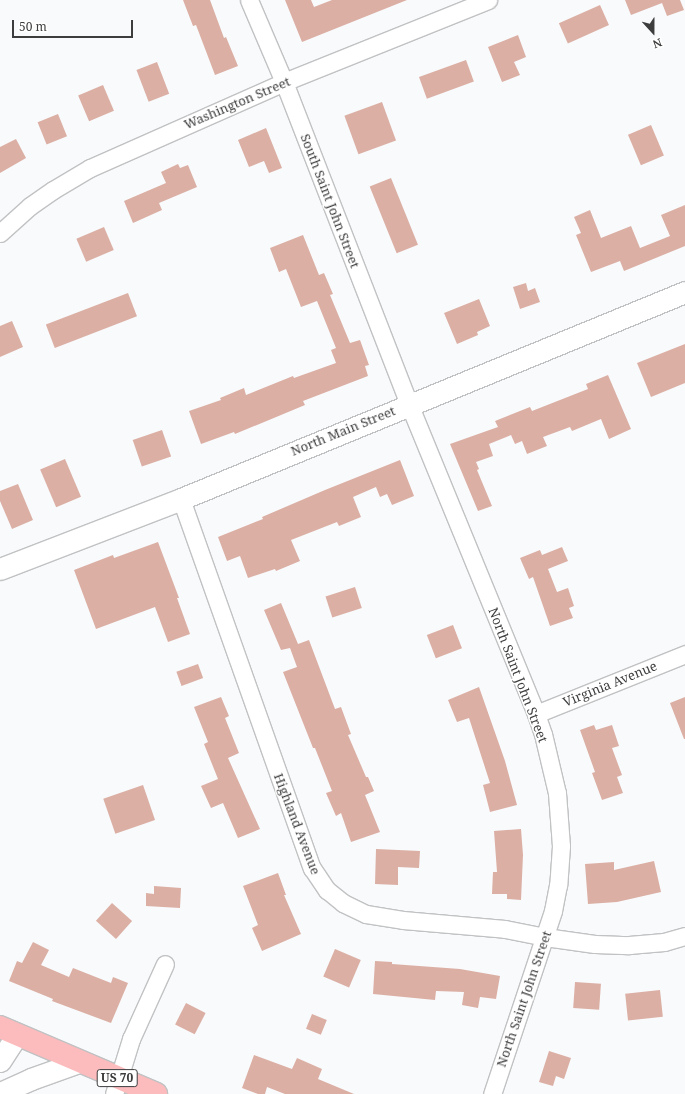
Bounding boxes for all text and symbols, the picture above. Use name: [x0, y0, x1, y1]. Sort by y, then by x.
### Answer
scale bar: [14, 12, 135, 38]
north arrow: [633, 12, 673, 52]
text: 50 m: [19, 18, 47, 35]
text: N: [651, 35, 664, 52]
street label: Washington Street: [182, 74, 292, 132]
street label: South Saint John Street: [297, 132, 363, 270]
street label: North Main Street: [288, 403, 398, 459]
street label: North Saint John Street: [485, 605, 551, 745]
street label: Virginia Avenue: [561, 658, 659, 710]
street label: Highland Avenue: [270, 771, 324, 877]
street label: North Saint John Street: [493, 929, 555, 1069]
road number: US 70: [96, 1068, 138, 1088]

